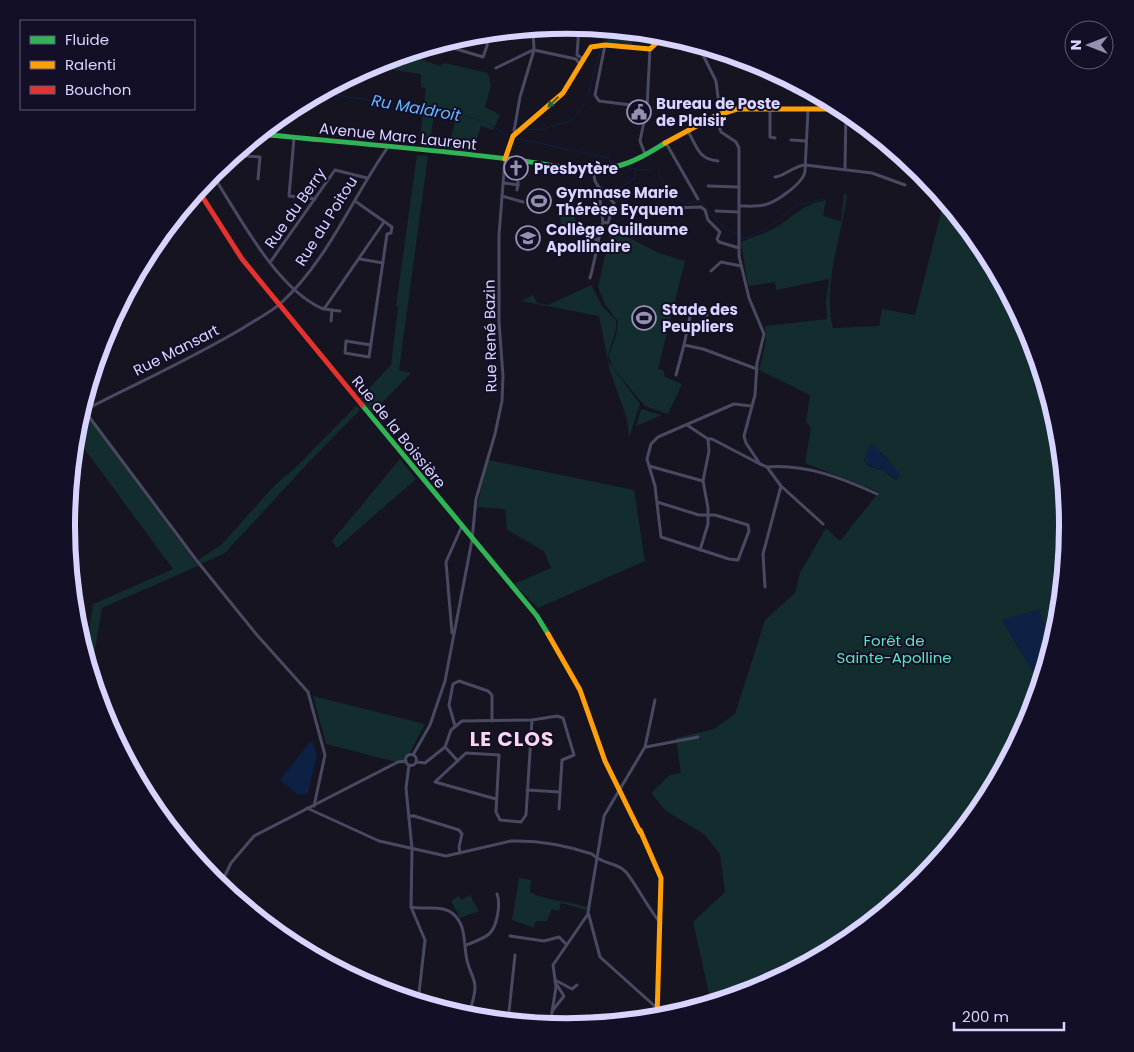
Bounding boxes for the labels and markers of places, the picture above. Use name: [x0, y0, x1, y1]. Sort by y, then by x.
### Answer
place label: Bureau de Poste de Plaisir: [656, 93, 780, 131]
public building icon: Bureau de Poste de Plaisir: [626, 99, 652, 125]
church icon: Presbytère: [503, 155, 529, 181]
place label: Presbytère: [534, 158, 618, 179]
place label: Gymnase Marie Thérèse Eyquem: [556, 182, 684, 220]
sports icon: Gymnase Marie Thérèse Eyquem: [526, 188, 552, 214]
place label: Collège Guillaume Apollinaire: [546, 219, 688, 257]
school or university icon: Collège Guillaume Apollinaire: [515, 225, 541, 251]
place label: Stade des Peupliers: [662, 299, 738, 337]
sports icon: Stade des Peupliers: [631, 305, 657, 331]

